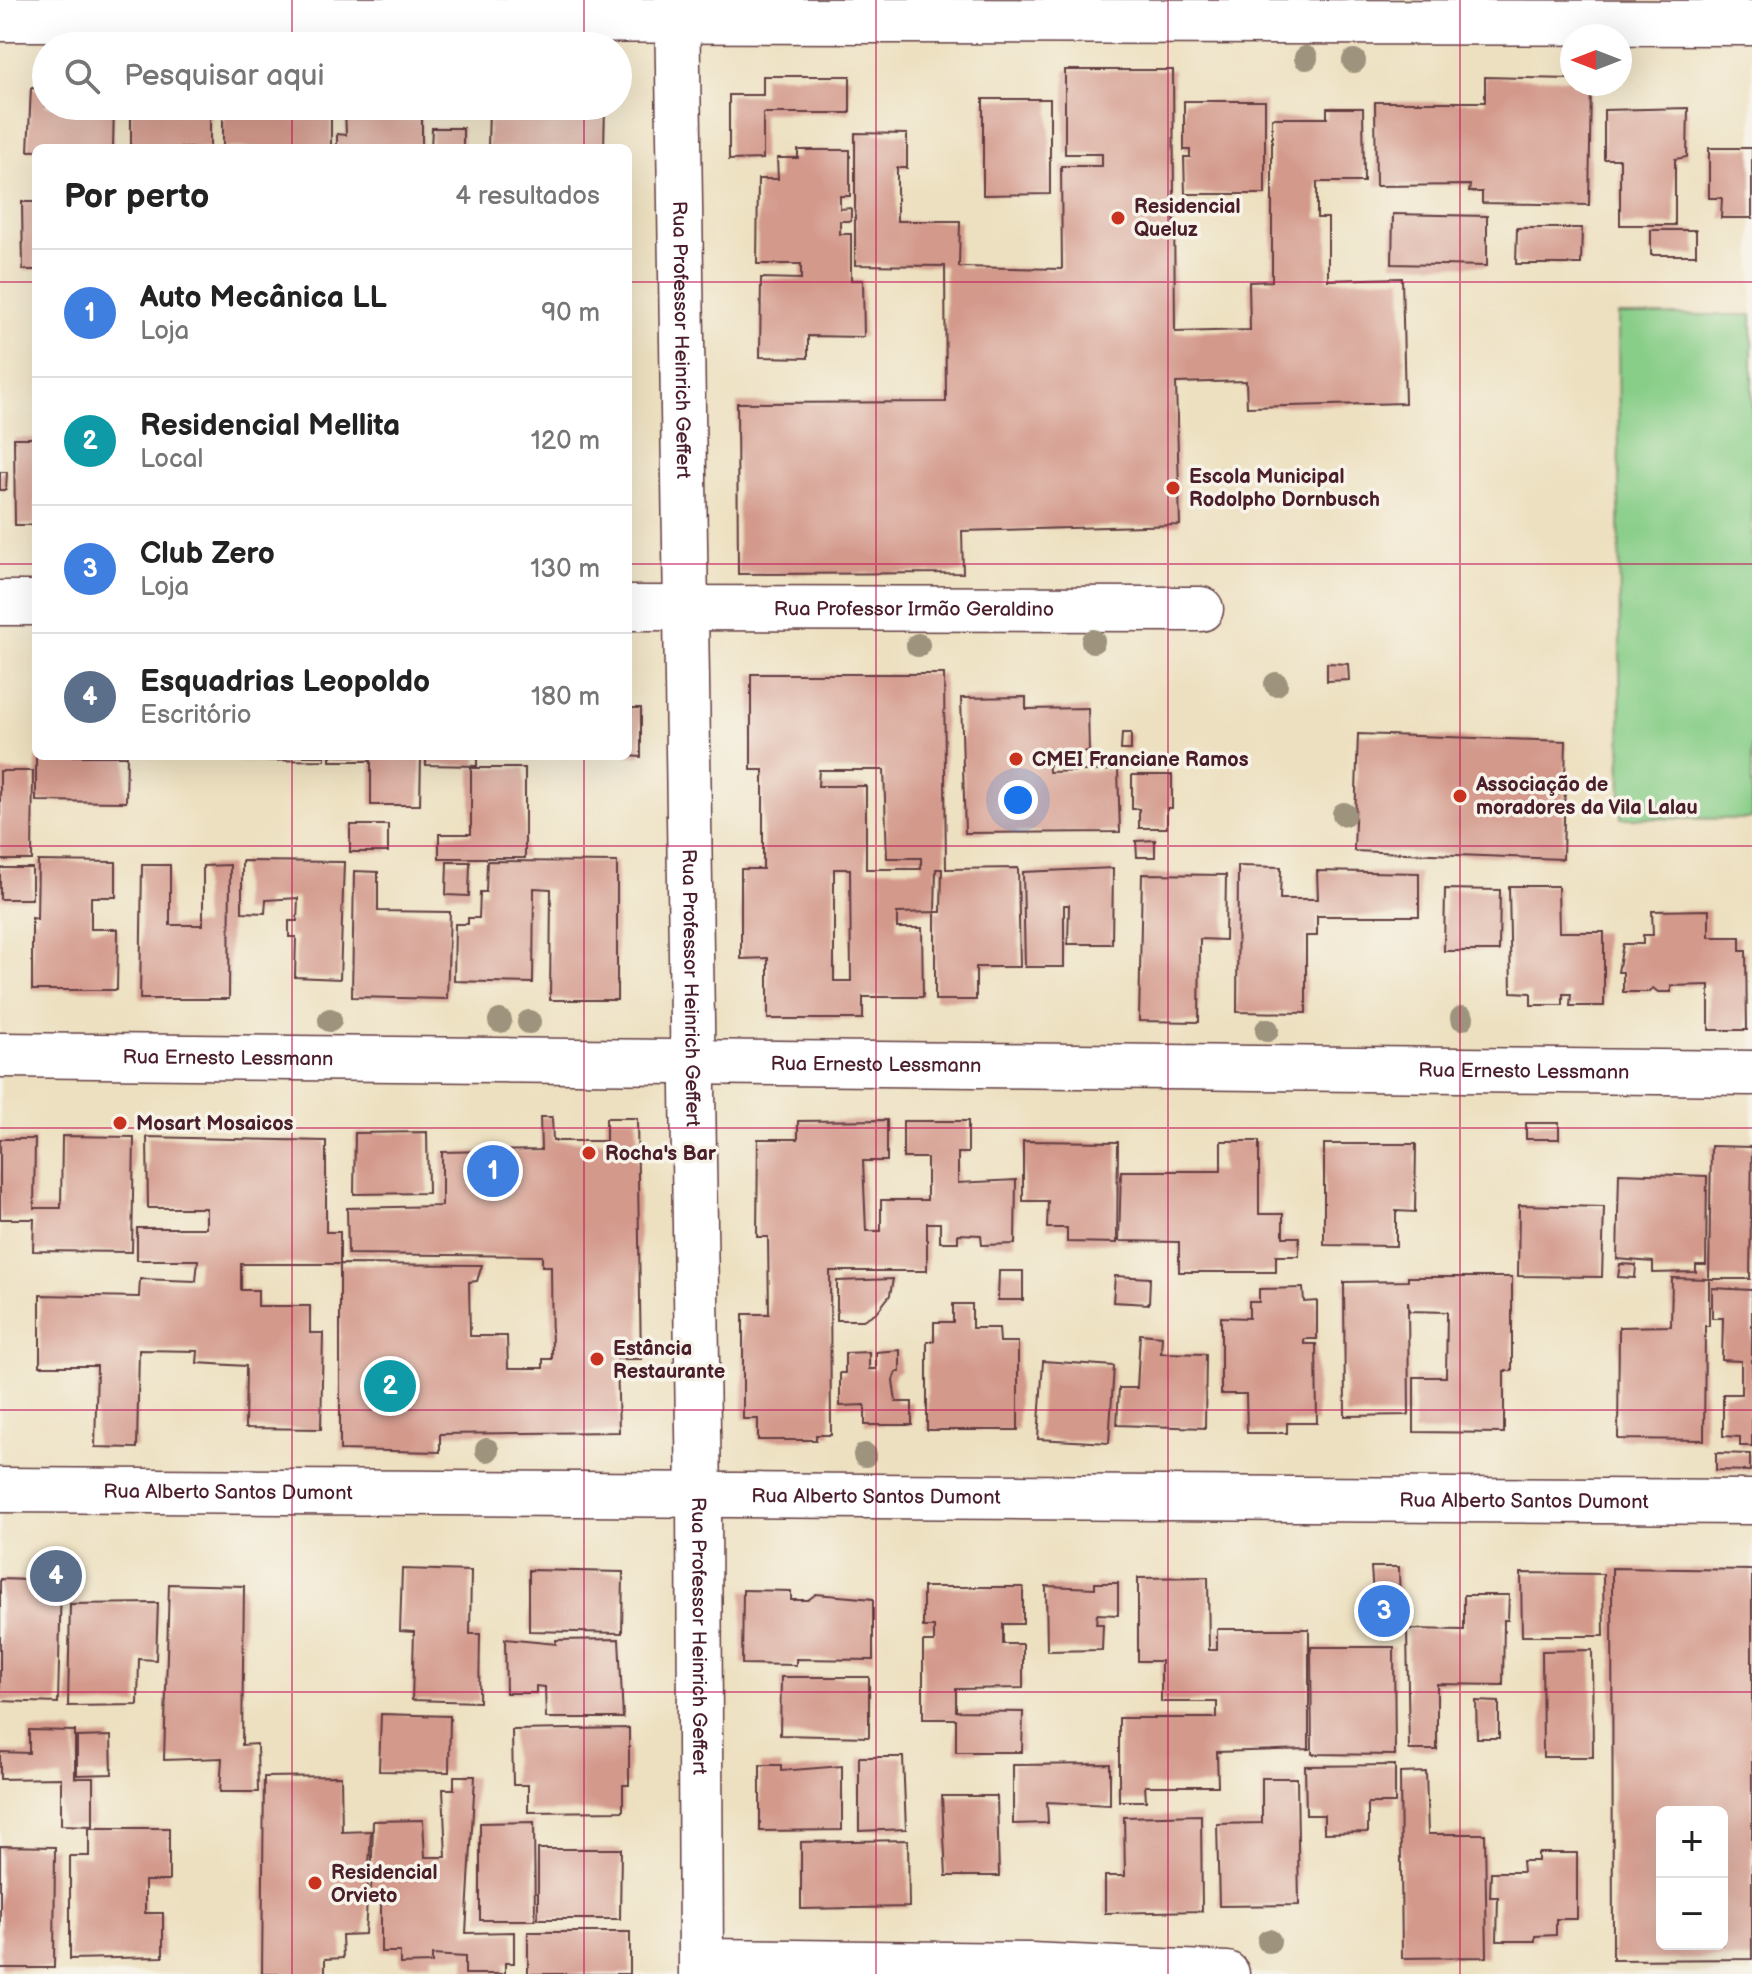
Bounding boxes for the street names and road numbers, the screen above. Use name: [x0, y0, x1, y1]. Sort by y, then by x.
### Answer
street label: Rua Professor Heinrich Geffert: [667, 201, 695, 479]
street label: Rua Professor Irmão Geraldino: [774, 597, 1054, 622]
street label: Rua Professor Heinrich Geffert: [676, 849, 705, 1127]
street label: Rua Ernesto Lessmann: [122, 1045, 334, 1071]
street label: Rua Ernesto Lessmann: [770, 1052, 982, 1078]
street label: Rua Ernesto Lessmann: [1418, 1059, 1630, 1085]
street label: Rua Alberto Santos Dumont: [103, 1480, 353, 1505]
street label: Rua Alberto Santos Dumont: [751, 1484, 1001, 1510]
street label: Rua Alberto Santos Dumont: [1399, 1489, 1649, 1514]
street label: Rua Professor Heinrich Geffert: [686, 1497, 711, 1775]

